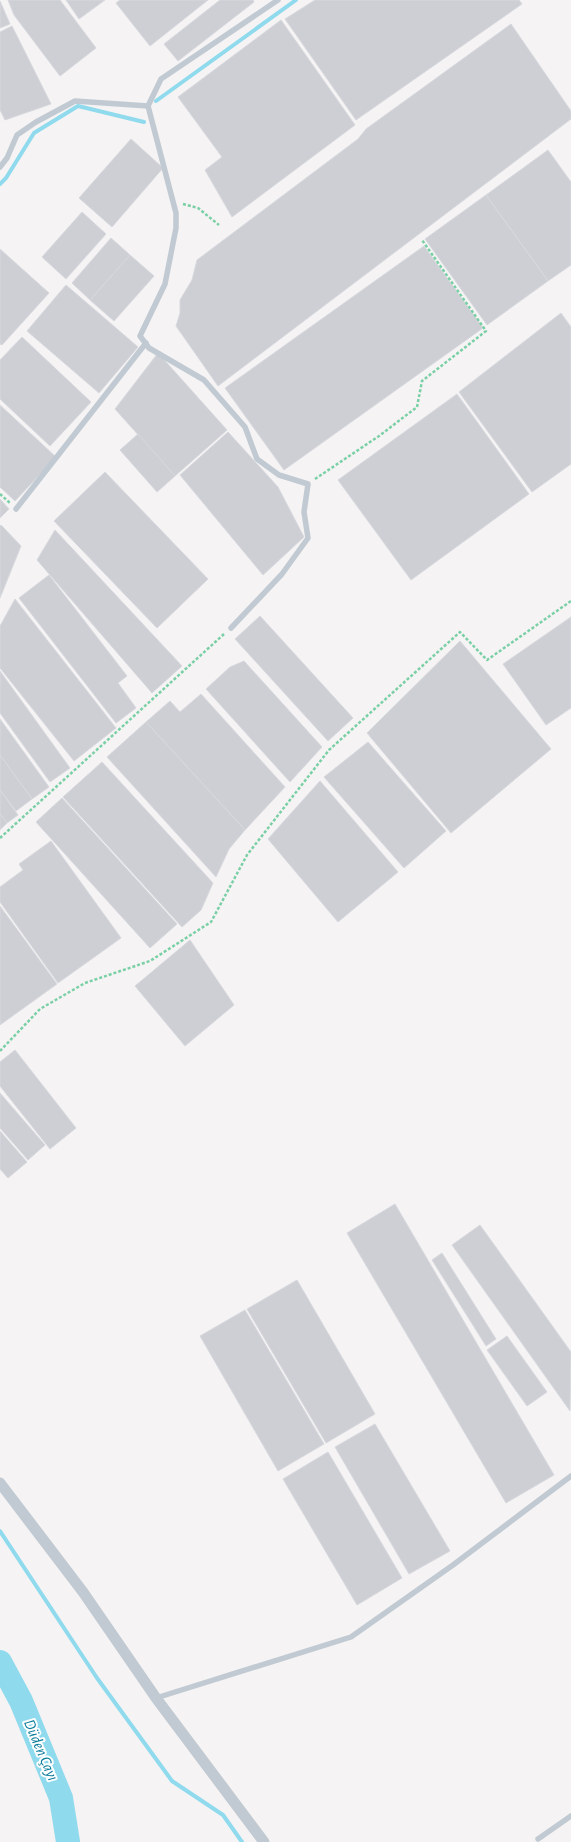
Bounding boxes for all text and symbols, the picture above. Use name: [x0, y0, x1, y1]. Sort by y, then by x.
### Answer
water label: Düden Çayı: [21, 1717, 61, 1783]

